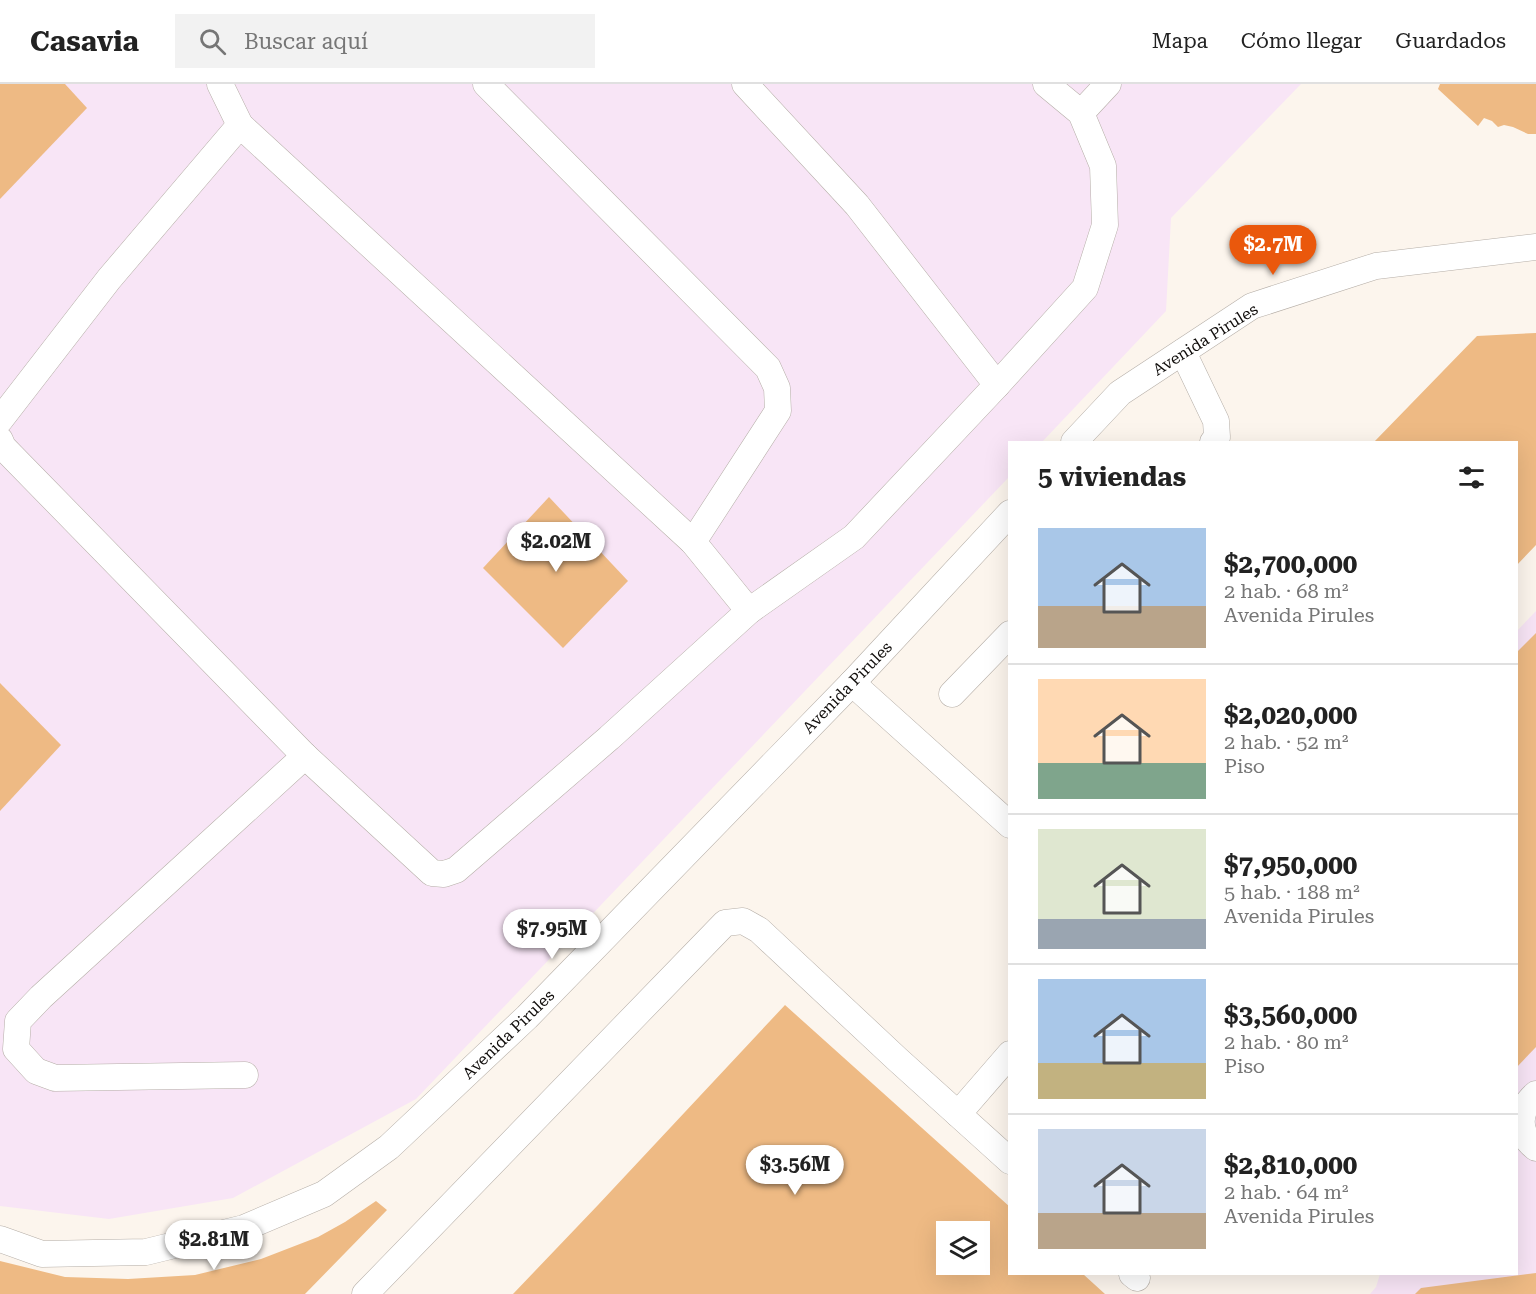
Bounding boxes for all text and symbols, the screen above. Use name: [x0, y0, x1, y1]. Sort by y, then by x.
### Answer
search box: [175, 14, 595, 68]
text: Casavia: [30, 25, 139, 58]
icon: search: [196, 25, 229, 58]
text: Buscar aquí: [244, 29, 368, 54]
text: Mapa: [1152, 29, 1208, 53]
text: Cómo llegar: [1241, 29, 1362, 53]
text: Guardados: [1395, 29, 1506, 53]
pin: $2.7M: [1231, 225, 1315, 276]
text: $2.7M: [1243, 232, 1303, 256]
street label: Avenida Pirules: [1149, 299, 1262, 379]
icon: filters: [1455, 461, 1488, 494]
text: 5 viviendas: [1038, 462, 1186, 492]
pin: $2.02M: [507, 522, 605, 573]
text: $2.02M: [521, 529, 591, 553]
text: $2,700,000: [1224, 549, 1357, 579]
icon: home: [1086, 552, 1158, 624]
text: 2 hab. · 68 m²: [1224, 579, 1348, 603]
text: Avenida Pirules: [1224, 603, 1374, 627]
street label: Avenida Pirules: [799, 637, 896, 737]
text: $2,020,000: [1224, 700, 1357, 730]
icon: home: [1086, 703, 1158, 775]
text: 2 hab. · 52 m²: [1224, 730, 1348, 754]
text: Piso: [1224, 754, 1265, 778]
text: $7,950,000: [1224, 850, 1357, 880]
icon: home: [1086, 853, 1158, 925]
text: 5 hab. · 188 m²: [1224, 880, 1360, 904]
text: Avenida Pirules: [1224, 904, 1374, 928]
pin: $7.95M: [503, 909, 601, 960]
text: $7.95M: [517, 916, 587, 940]
street label: Avenida Pirules: [459, 986, 558, 1083]
text: $3,560,000: [1224, 1000, 1357, 1030]
icon: home: [1086, 1003, 1158, 1075]
text: 2 hab. · 80 m²: [1224, 1030, 1348, 1054]
text: Piso: [1224, 1054, 1265, 1078]
pin: $3.56M: [746, 1145, 844, 1196]
text: $2,810,000: [1224, 1150, 1357, 1180]
text: $3.56M: [760, 1152, 830, 1176]
icon: home: [1086, 1153, 1158, 1225]
text: 2 hab. · 64 m²: [1224, 1180, 1348, 1204]
text: Avenida Pirules: [1224, 1204, 1374, 1228]
pin: $2.81M: [165, 1220, 263, 1271]
map controls: [936, 1221, 990, 1275]
button: layers: [936, 1221, 990, 1275]
text: $2.81M: [179, 1227, 249, 1251]

